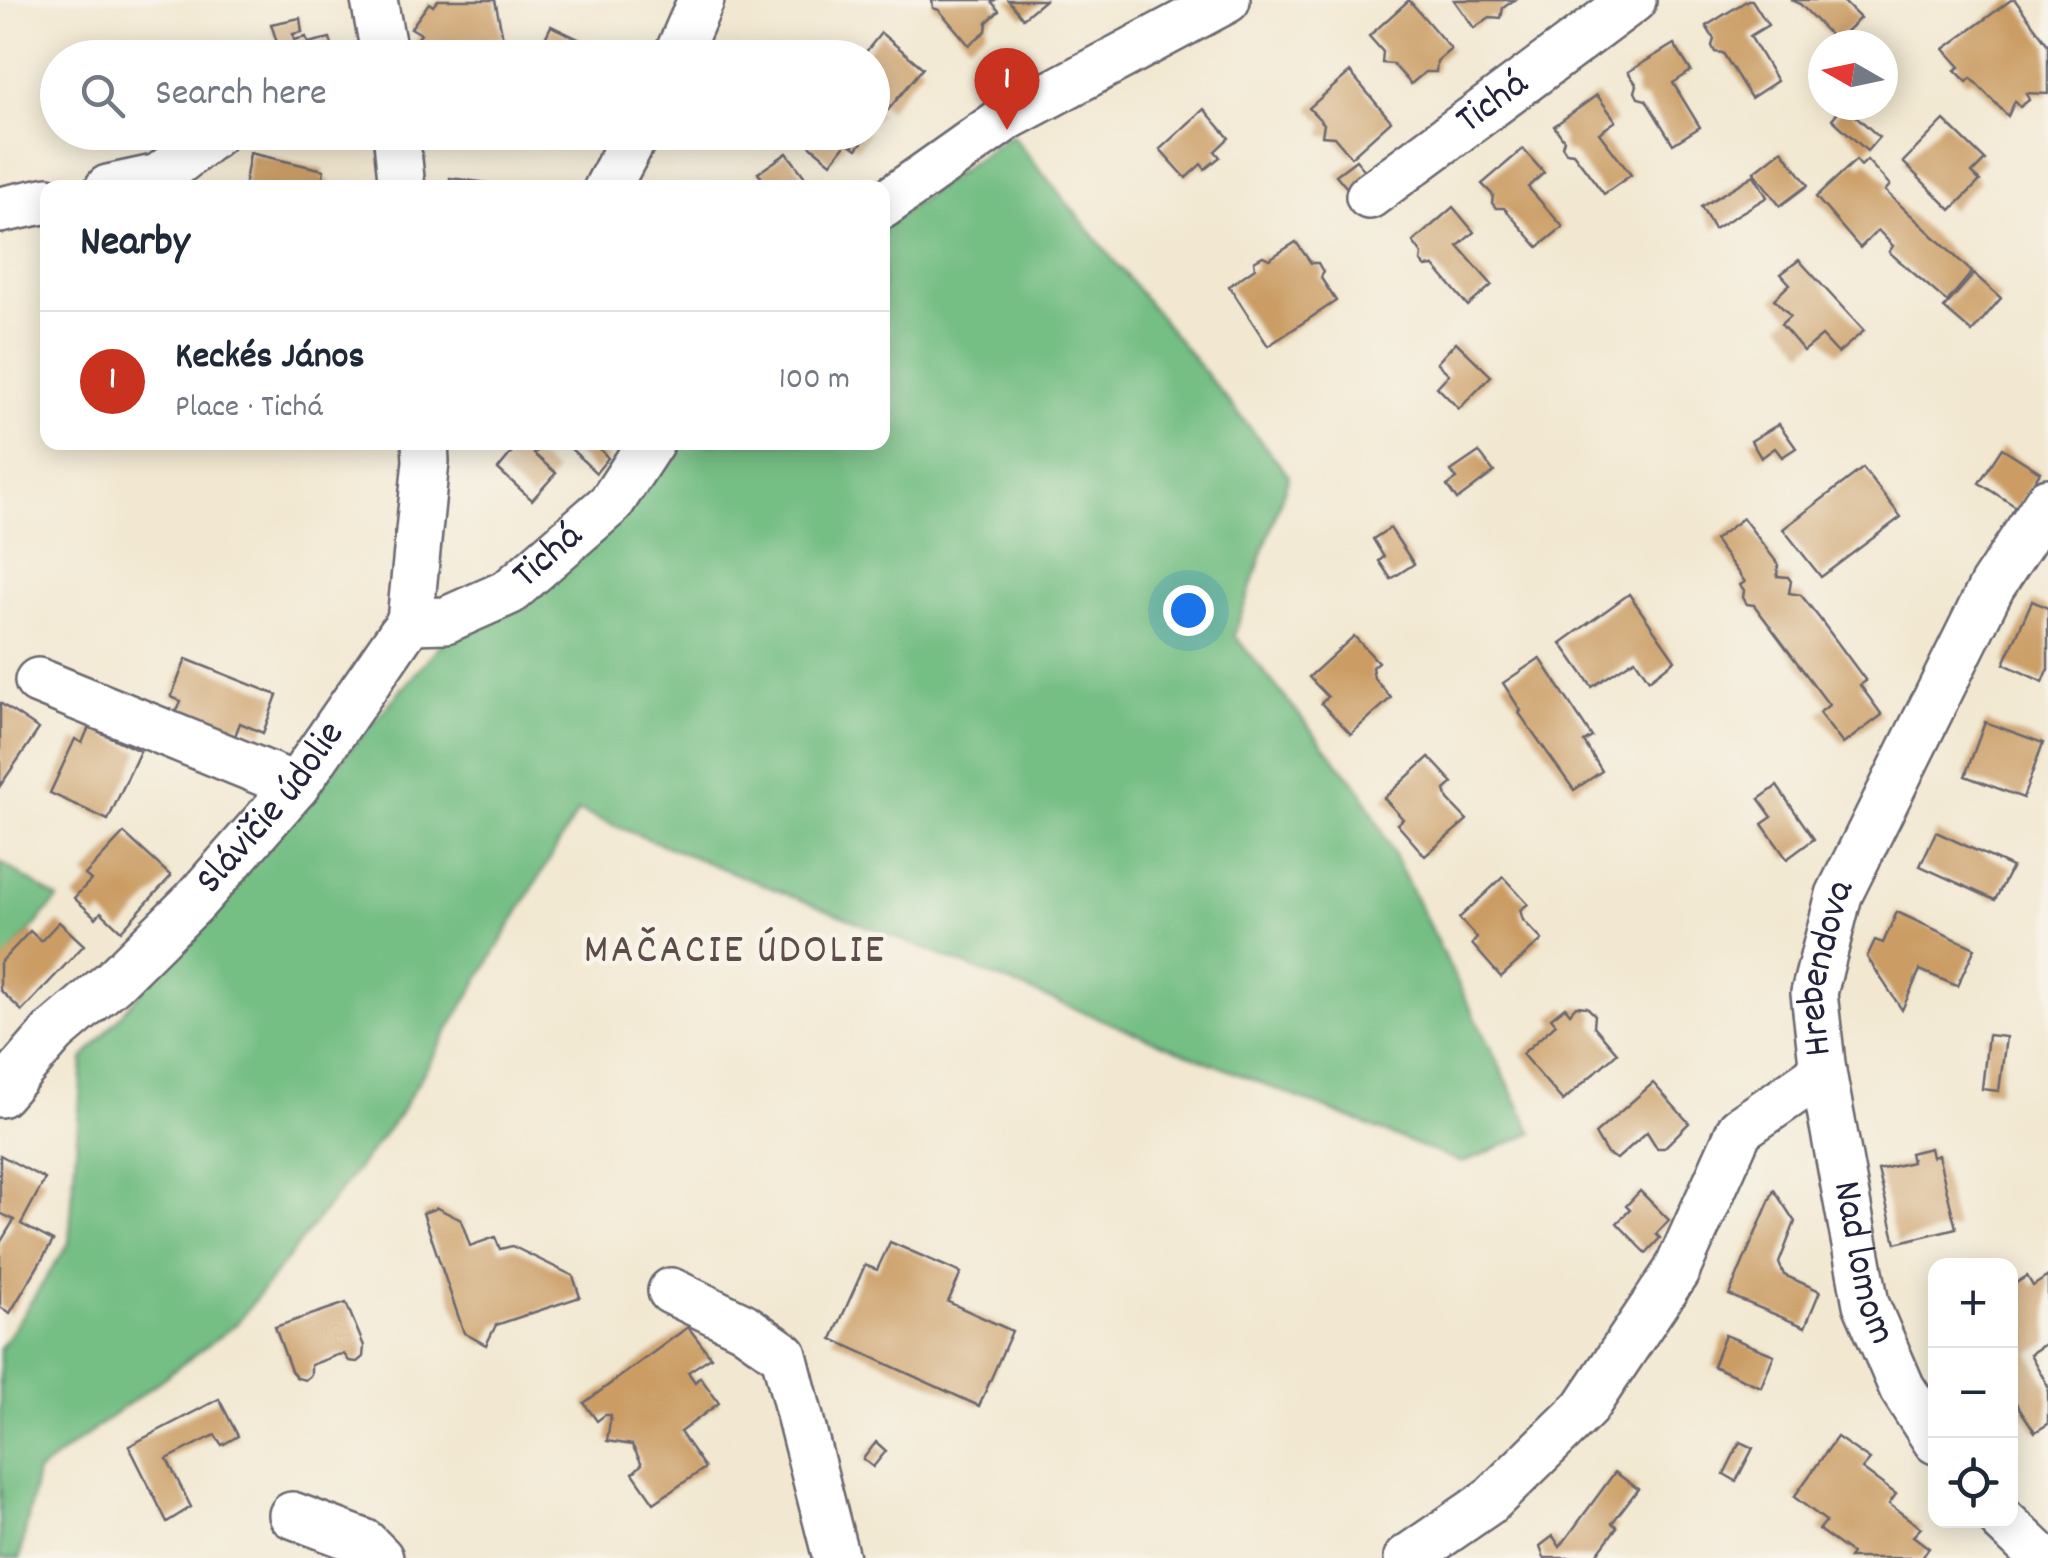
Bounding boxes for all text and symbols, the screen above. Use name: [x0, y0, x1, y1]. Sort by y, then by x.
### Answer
north arrow: [1808, 30, 1898, 120]
search box: [40, 40, 890, 150]
pin: 1: [974, 48, 1040, 130]
street label: Tichá: [1445, 58, 1542, 150]
icon: search: [75, 68, 130, 123]
text: Search here: [155, 68, 327, 123]
text: Nearby: [80, 215, 190, 275]
text: Keckés János: [175, 331, 364, 386]
text: 1: [109, 358, 116, 404]
text: 100 m: [779, 358, 850, 404]
text: Place · Tichá: [175, 386, 323, 432]
street label: Tichá: [501, 510, 597, 604]
your location: [1163, 585, 1214, 636]
street label: Slávičie údolie: [184, 711, 360, 908]
street label: Hrebendova: [1785, 869, 1871, 1059]
district label: MAČACIE ÚDOLIE: [584, 923, 886, 983]
street label: Nad lomom: [1815, 1177, 1909, 1354]
map controls: [1928, 1258, 2018, 1528]
button: +: [1928, 1258, 2018, 1348]
button: −: [1928, 1348, 2018, 1438]
button: locate: [1928, 1438, 2018, 1528]

